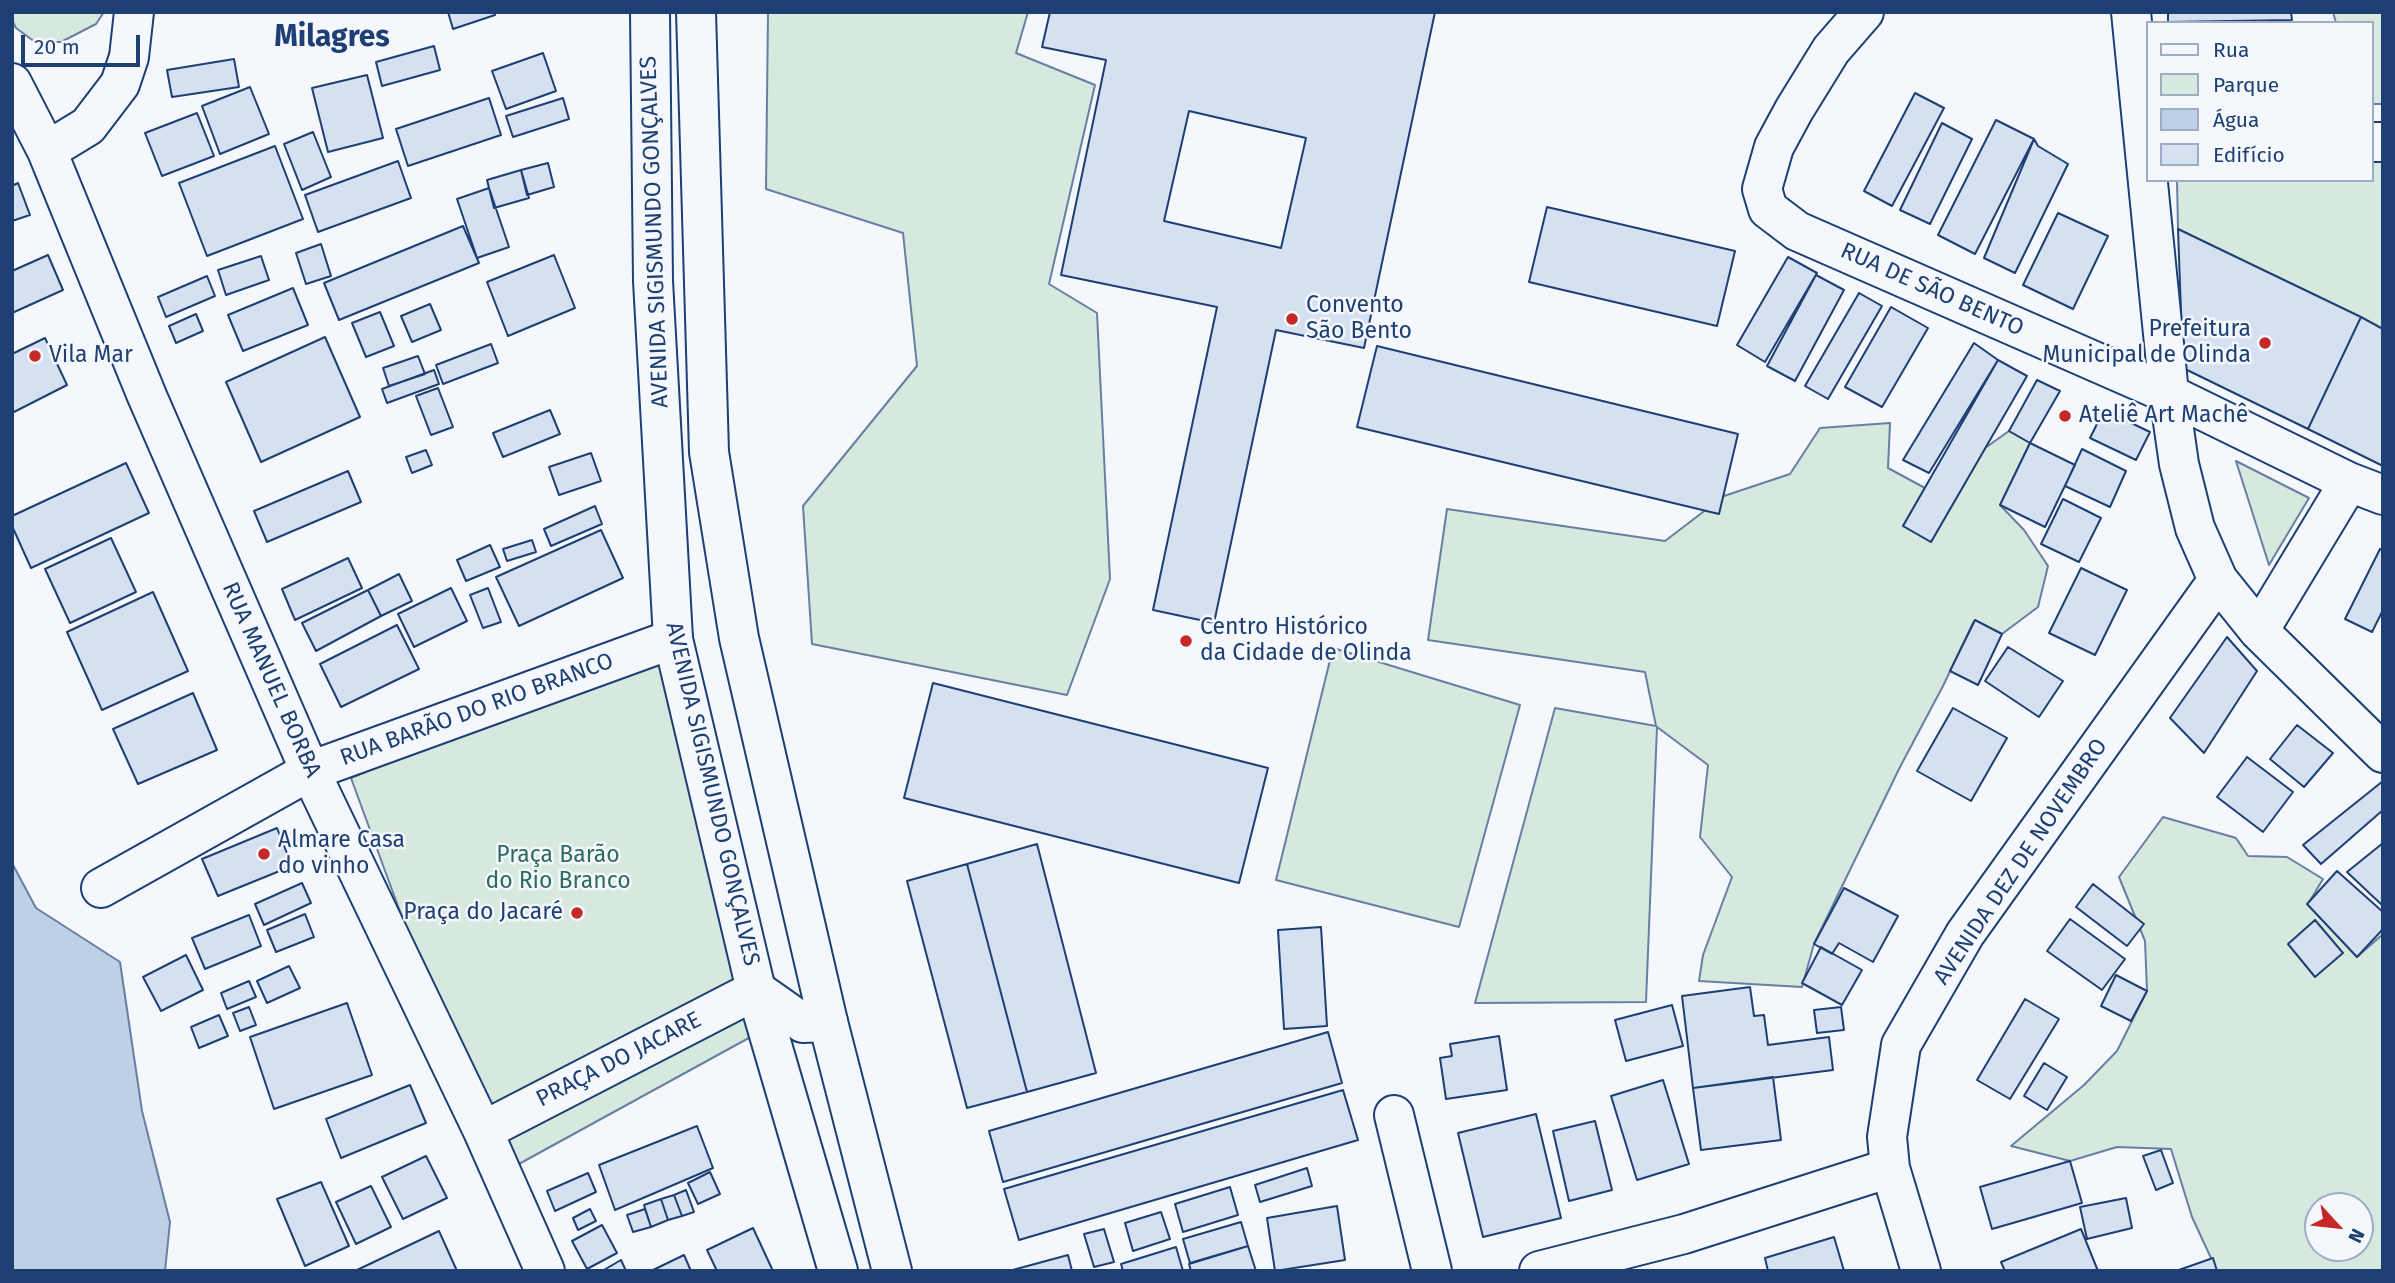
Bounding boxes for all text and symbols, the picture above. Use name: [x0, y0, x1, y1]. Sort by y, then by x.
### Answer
district label: Milagres: [274, 20, 390, 56]
scale bar: [24, 21, 144, 65]
legend: [2146, 21, 2374, 182]
text: 20 m: [34, 34, 80, 60]
text: Rua: [2213, 37, 2249, 63]
street label: AVENIDA SIGISMUNDO GONÇALVES: [635, 56, 675, 408]
text: Parque: [2213, 72, 2279, 98]
text: Água: [2213, 107, 2259, 133]
text: Edifício: [2213, 142, 2285, 168]
street label: RUA DE SÃO BENTO: [1836, 237, 2028, 343]
place label: Convento São Bento: [1306, 292, 1412, 346]
marker: Convento São Bento: [1284, 311, 1300, 327]
place label: Prefeitura Municipal de Olinda: [2042, 316, 2251, 370]
marker: Prefeitura Municipal de Olinda: [2257, 335, 2273, 351]
place label: Vila Mar: [49, 342, 133, 370]
marker: Vila Mar: [27, 348, 43, 364]
place label: Ateliê Art Machê: [2079, 402, 2248, 430]
marker: Ateliê Art Machê: [2057, 408, 2073, 424]
street label: RUA MANUEL BORBA: [216, 578, 326, 782]
place label: Centro Histórico da Cidade de Olinda: [1200, 614, 1412, 668]
street label: AVENIDA SIGISMUNDO GONÇALVES: [659, 619, 765, 969]
marker: Centro Histórico da Cidade de Olinda: [1178, 633, 1194, 649]
street label: RUA BARÃO DO RIO BRANCO: [337, 648, 617, 772]
street label: AVENIDA DEZ DE NOVEMBRO: [1928, 734, 2114, 990]
place label: Almare Casa do vinho: [278, 827, 405, 881]
park label: Praça Barão do Rio Branco: [485, 842, 631, 896]
marker: Almare Casa do vinho: [256, 846, 272, 862]
place label: Praça do Jacaré: [403, 899, 563, 927]
marker: Praça do Jacaré: [569, 905, 585, 921]
street label: PRAÇA DO JACARE: [532, 1007, 706, 1113]
north arrow: [2304, 1192, 2374, 1262]
text: N: [2343, 1225, 2369, 1247]

